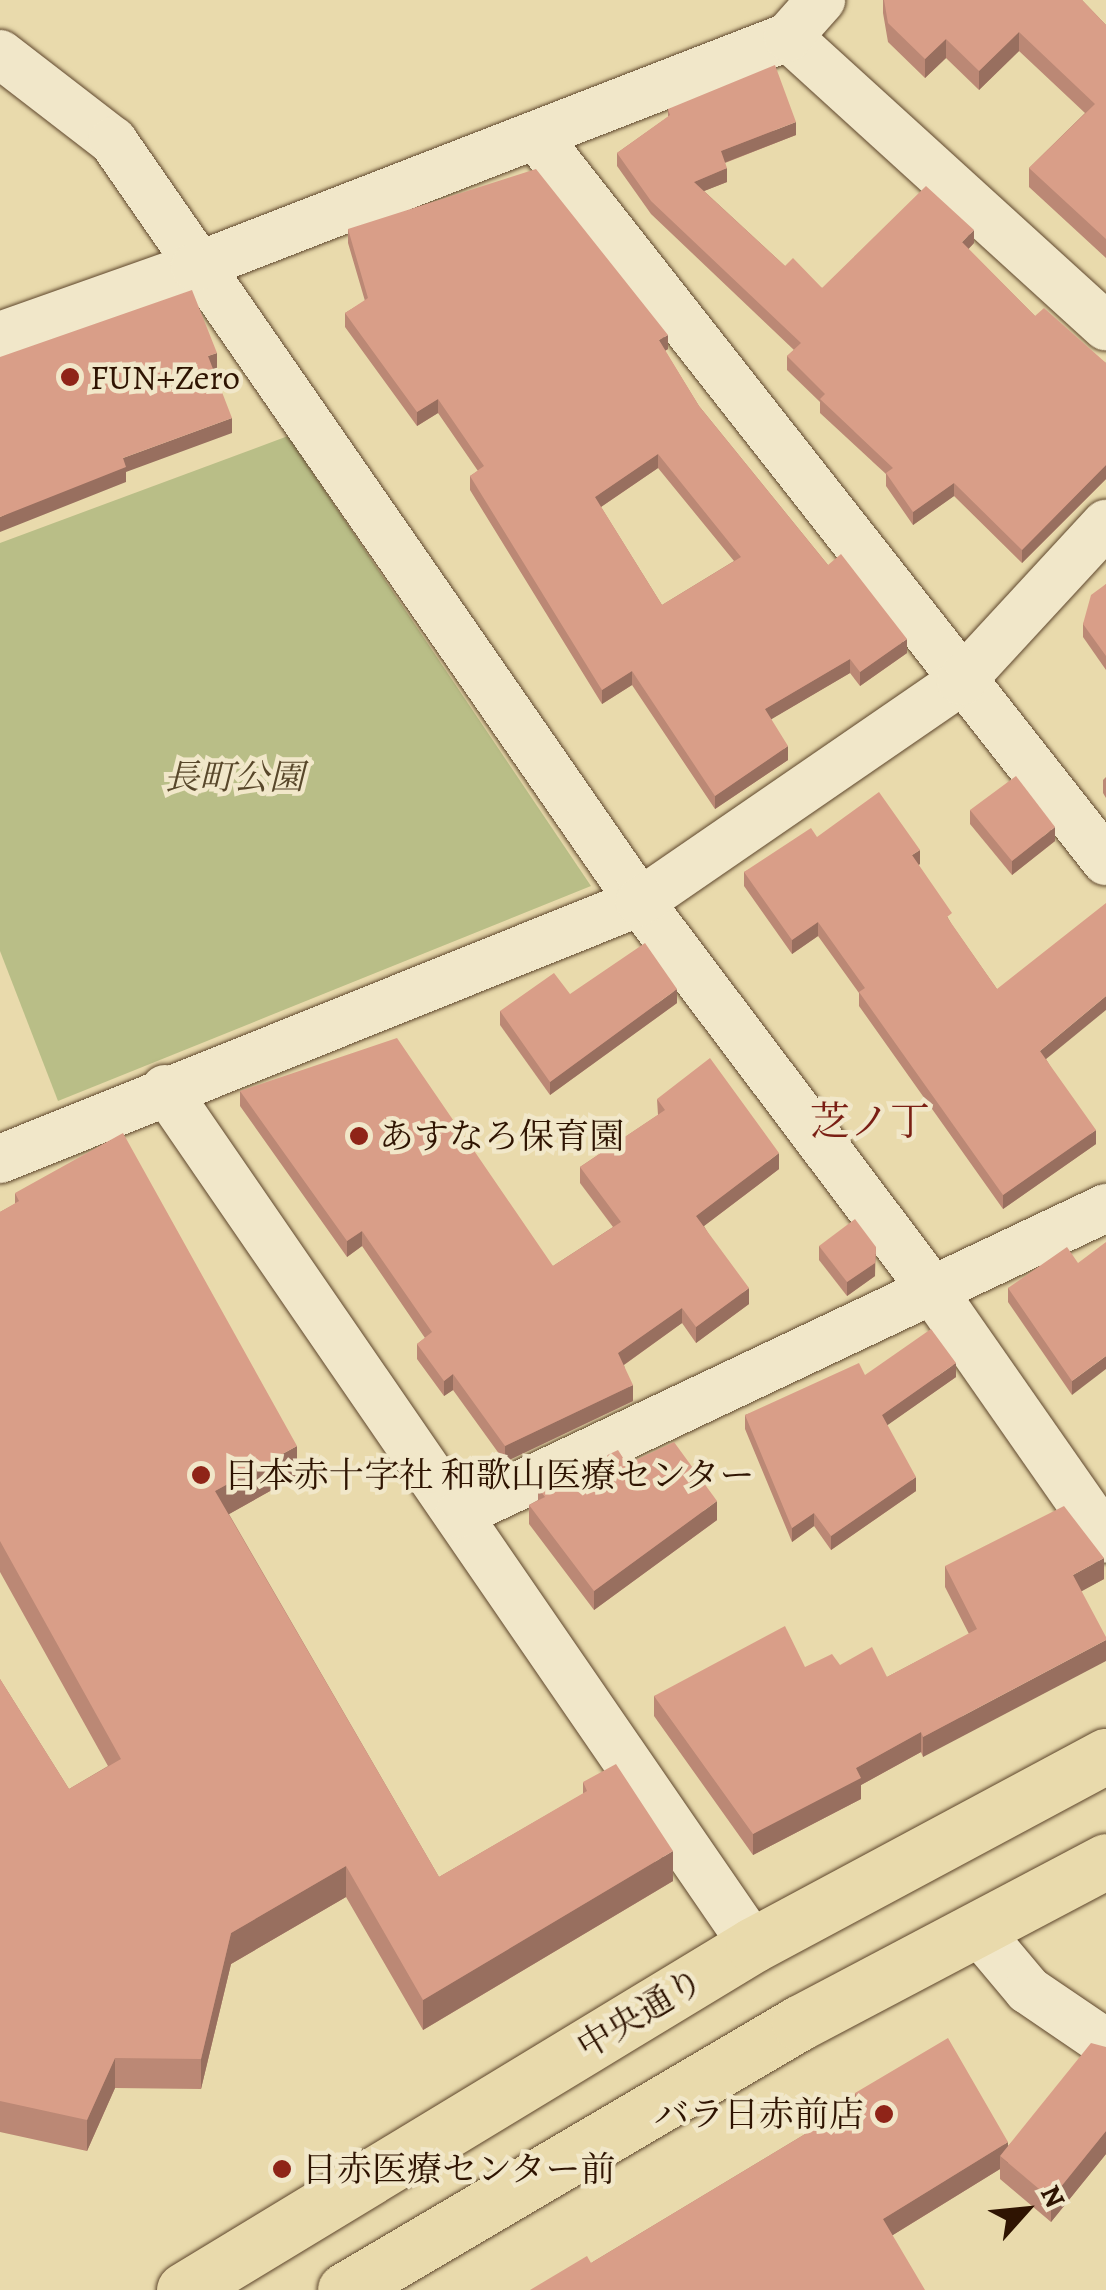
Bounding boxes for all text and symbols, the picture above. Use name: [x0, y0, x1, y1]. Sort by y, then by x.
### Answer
place label: FUN+Zero: [90, 356, 240, 398]
marker: FUN+Zero: [59, 366, 81, 388]
park label: 長町公園: [164, 756, 304, 798]
district label: 芝ノ丁: [810, 1098, 930, 1146]
place label: あすなろ保育園: [379, 1115, 624, 1157]
marker: あすなろ保育園: [348, 1125, 370, 1147]
place label: 日本赤十字社 和歌山医療センター: [224, 1454, 756, 1496]
marker: 日本赤十字社 和歌山医療センター: [188, 1462, 214, 1488]
street label: 中央通り: [569, 1959, 711, 2067]
place label: バラ日赤前店: [654, 2093, 864, 2135]
marker: バラ日赤前店: [873, 2103, 895, 2125]
place label: 日赤医療センター前: [302, 2148, 617, 2190]
marker: 日赤医療センター前: [271, 2158, 293, 2180]
north arrow: [976, 2160, 1076, 2260]
text: N: [1031, 2179, 1074, 2214]

